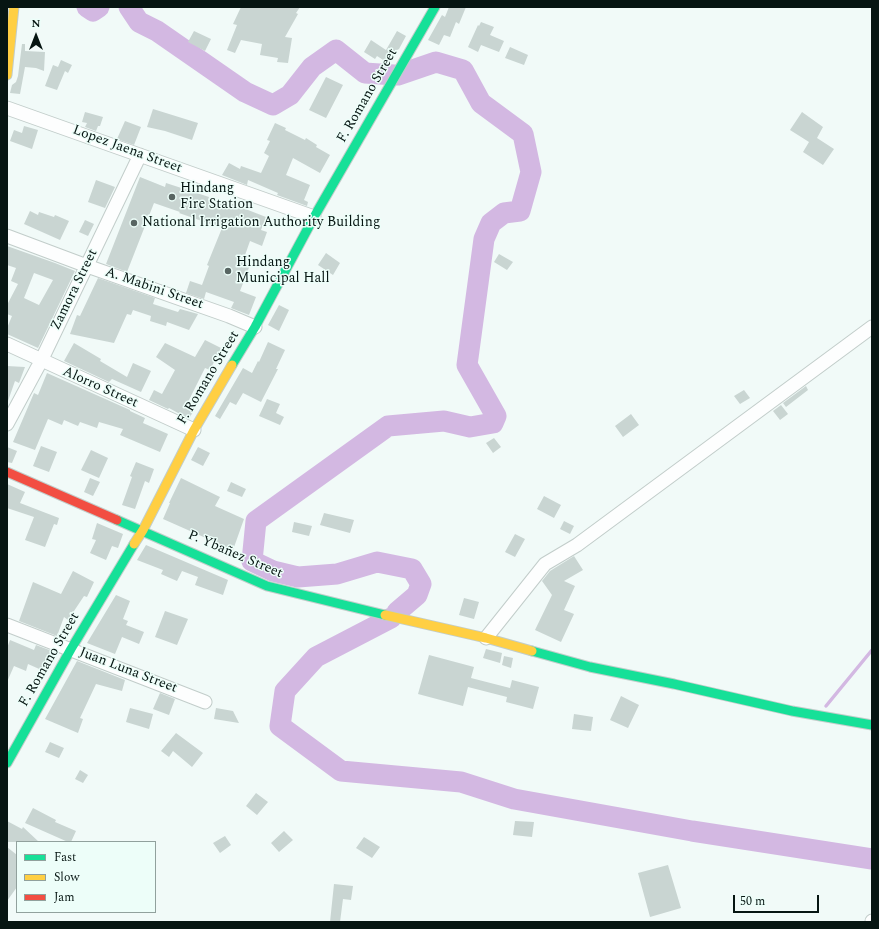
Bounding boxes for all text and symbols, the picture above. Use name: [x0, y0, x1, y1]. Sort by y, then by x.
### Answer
text: N: [32, 15, 40, 32]
north arrow: [16, 16, 56, 56]
street label: F. Romano Street: [334, 46, 402, 146]
street label: Lopez Jaena Street: [70, 122, 184, 178]
place label: Hindang Fire Station: [180, 181, 253, 214]
marker: Hindang Fire Station: [167, 192, 177, 202]
place label: National Irrigation Authority Building: [142, 215, 380, 231]
marker: National Irrigation Authority Building: [129, 218, 139, 228]
street label: Zamora Street: [48, 247, 102, 333]
place label: Hindang Municipal Hall: [236, 255, 330, 288]
street label: A. Mabini Street: [103, 264, 205, 314]
marker: Hindang Municipal Hall: [223, 266, 233, 276]
street label: F. Romano Street: [174, 328, 244, 428]
street label: Alorro Street: [60, 364, 140, 412]
street label: P. Ybañez Street: [185, 527, 285, 583]
street label: F. Romano Street: [16, 610, 84, 710]
street label: Juan Luna Street: [77, 645, 179, 697]
legend: [16, 841, 156, 913]
text: Fast: [54, 848, 76, 867]
text: Slow: [54, 868, 79, 887]
scale bar: [735, 887, 821, 913]
text: Jam: [54, 888, 75, 907]
text: 50 m: [740, 892, 765, 911]

